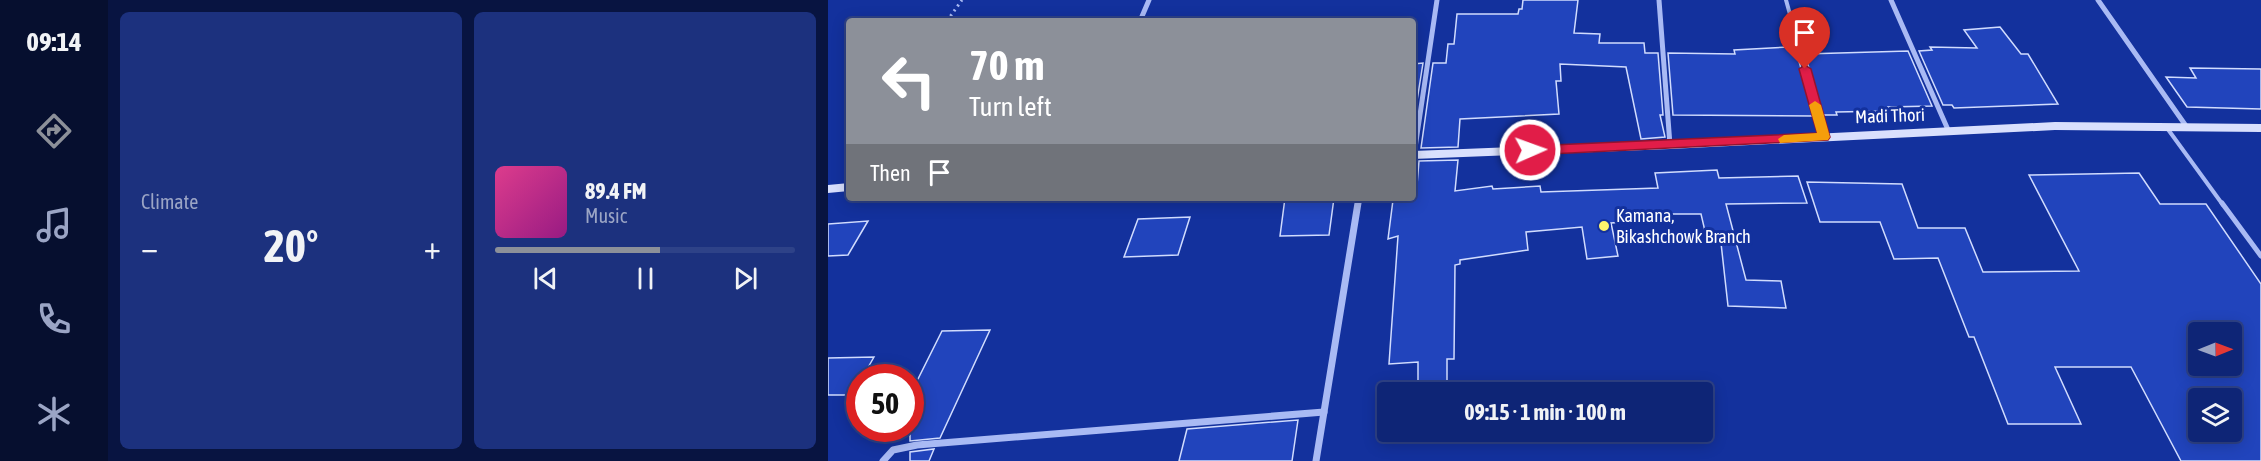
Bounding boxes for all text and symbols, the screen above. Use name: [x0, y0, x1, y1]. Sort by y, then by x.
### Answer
pin: [1779, 7, 1830, 69]
icon: arrive: [1788, 16, 1821, 49]
text: 09:14: [26, 26, 82, 57]
text: 70 m: [969, 41, 1044, 89]
icon: left: [870, 42, 948, 120]
text: Turn left: [969, 91, 1052, 122]
street label: Madi Thori: [1855, 104, 1925, 127]
icon: directions: [33, 110, 75, 152]
position arrow: [1498, 118, 1562, 182]
icon: arrive: [923, 156, 956, 189]
text: Then: [870, 160, 911, 186]
text: 89.4 FM: [585, 178, 647, 204]
text: Climate: [141, 190, 198, 213]
icon: music: [33, 204, 75, 246]
text: Music: [585, 204, 627, 227]
place label: Kamana, Bikashchowk Branch: [1616, 205, 1751, 247]
marker: Kamana, Bikashchowk Branch: [1597, 219, 1611, 233]
text: 20°: [264, 220, 318, 272]
text: −: [141, 228, 158, 266]
text: +: [424, 228, 441, 266]
icon: previous: [529, 262, 562, 295]
icon: pause: [629, 262, 662, 295]
icon: next: [729, 262, 762, 295]
icon: phone: [33, 298, 75, 340]
north arrow: [2188, 322, 2242, 376]
map controls: [2188, 322, 2242, 442]
speed limit sign: 50: [846, 364, 924, 442]
button: layers: [2188, 388, 2242, 442]
icon: climate: [33, 393, 75, 435]
text: 09:15 · 1 min · 100 m: [1464, 399, 1626, 425]

